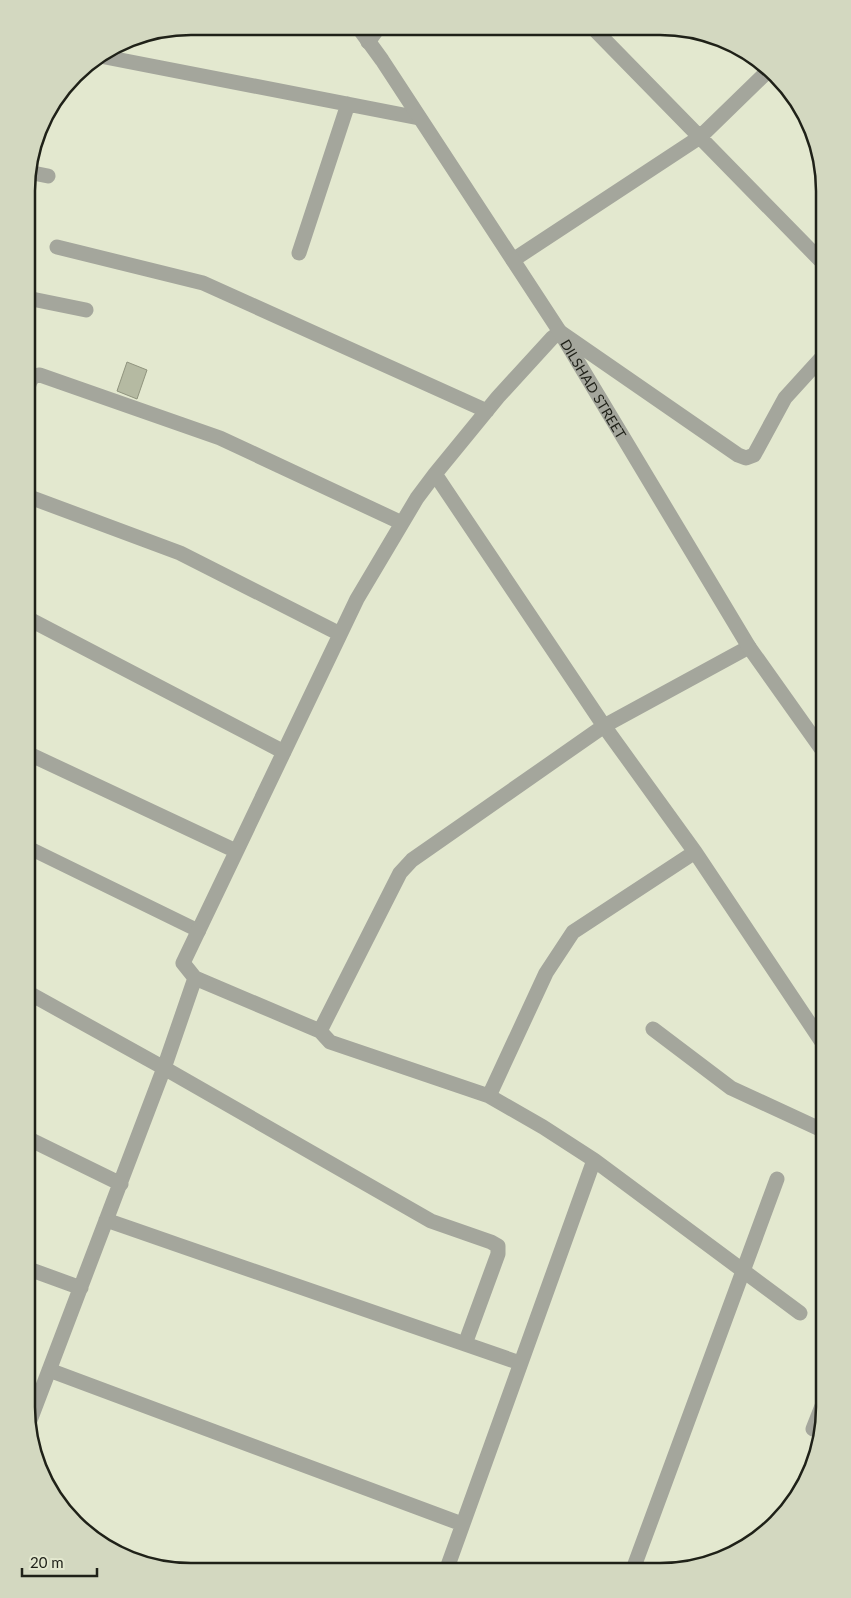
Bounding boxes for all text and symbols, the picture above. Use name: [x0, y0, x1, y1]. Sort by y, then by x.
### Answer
street label: DILSHAD STREET: [558, 336, 631, 442]
scale bar: [22, 1546, 98, 1578]
text: 20 m: [30, 1553, 64, 1571]

